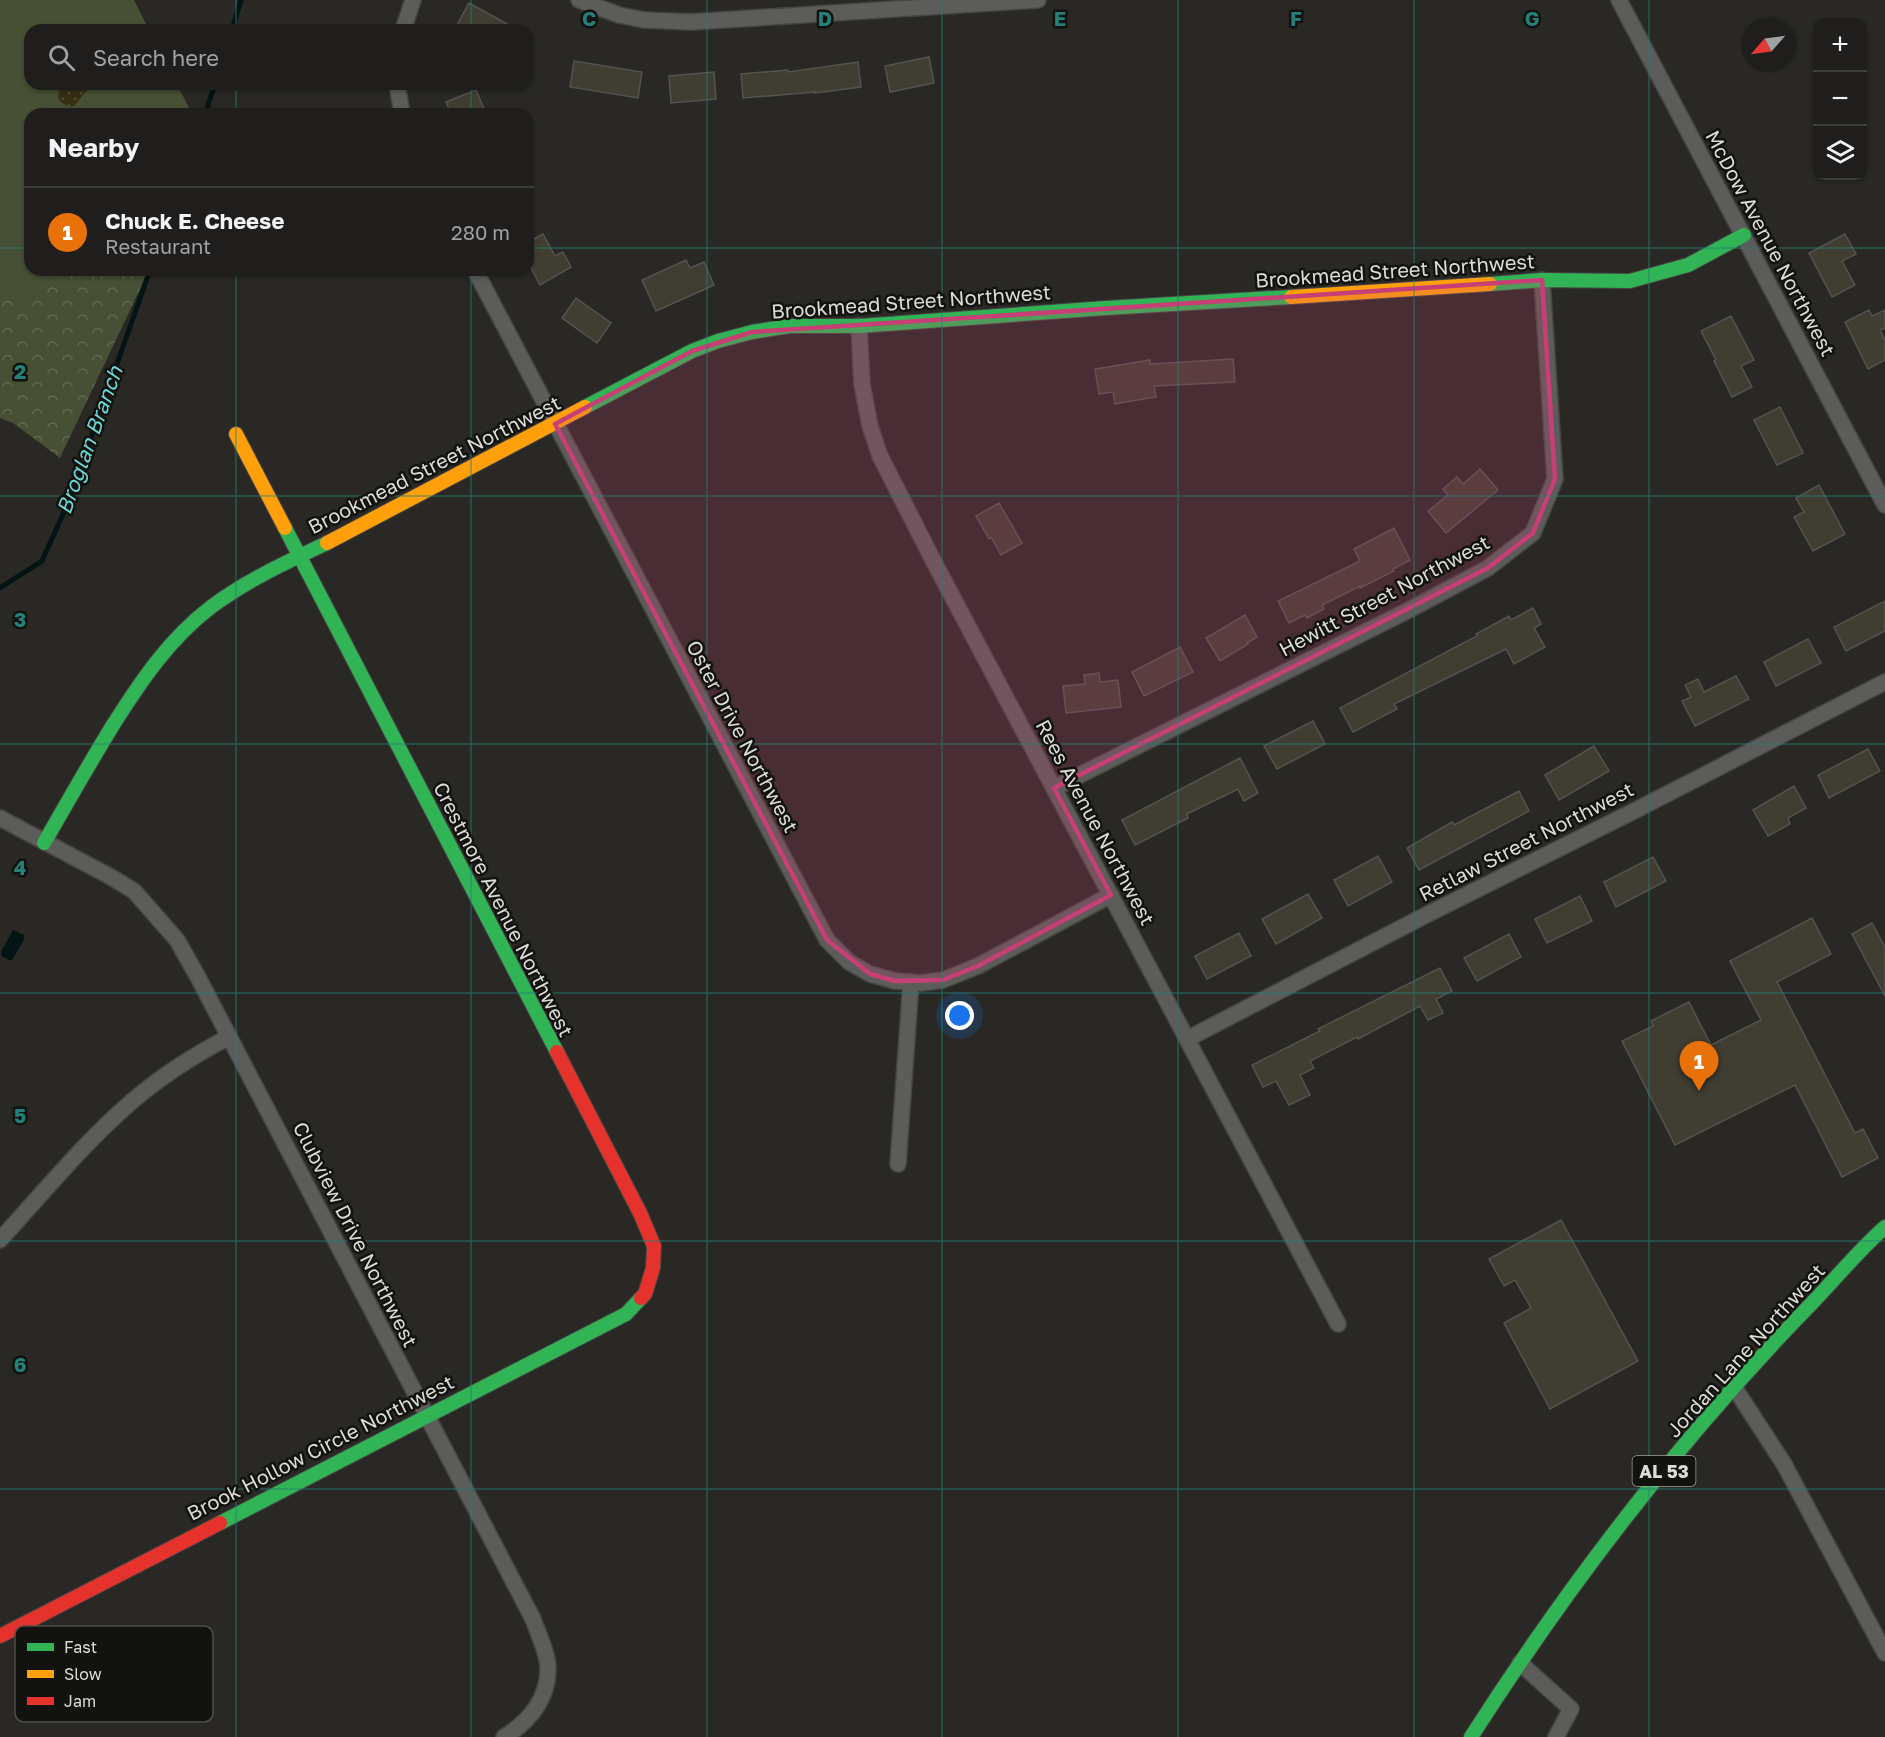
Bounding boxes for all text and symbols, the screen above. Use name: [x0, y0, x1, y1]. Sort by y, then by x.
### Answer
text: C: [582, 6, 596, 30]
text: D: [818, 6, 832, 30]
text: E: [1054, 6, 1066, 30]
text: F: [1290, 6, 1302, 30]
text: G: [1525, 6, 1539, 30]
north arrow: [1741, 18, 1795, 72]
map controls: [1813, 18, 1867, 180]
button: +: [1813, 18, 1867, 72]
search box: [24, 24, 534, 90]
icon: search: [45, 41, 78, 74]
text: Search here: [93, 44, 219, 71]
button: −: [1813, 72, 1867, 126]
street label: McDow Avenue Northwest: [1701, 126, 1841, 360]
button: layers: [1813, 126, 1867, 180]
text: Nearby: [48, 132, 139, 163]
text: Chuck E. Cheese: [105, 207, 284, 234]
text: 1: [62, 220, 73, 244]
text: 280 m: [451, 220, 510, 244]
text: Restaurant: [105, 234, 211, 258]
street label: Brookmead Street Northwest: [1254, 248, 1536, 292]
street label: Brookmead Street Northwest: [770, 279, 1052, 323]
text: 2: [14, 359, 26, 383]
water label: Broglan Branch: [50, 361, 128, 518]
street label: Brookmead Street Northwest: [304, 390, 564, 538]
street label: Hewitt Street Northwest: [1275, 529, 1493, 661]
text: 3: [14, 607, 26, 631]
street label: Oster Drive Northwest: [682, 636, 804, 836]
street label: Rees Avenue Northwest: [1032, 715, 1160, 929]
street label: Retlaw Street Northwest: [1415, 776, 1637, 906]
street label: Crestmore Avenue Northwest: [429, 778, 579, 1040]
text: 4: [14, 855, 26, 879]
your location: [945, 1001, 974, 1030]
pin: 1: [1680, 1042, 1718, 1091]
text: 5: [14, 1103, 26, 1127]
street label: Clubview Drive Northwest: [289, 1117, 423, 1351]
street label: Jordan Lane Northwest: [1661, 1258, 1829, 1442]
text: 6: [14, 1352, 26, 1376]
street label: Brook Hollow Circle Northwest: [183, 1369, 457, 1525]
road number: AL 53: [1632, 1456, 1696, 1486]
legend: [15, 1626, 213, 1722]
text: Fast: [64, 1637, 97, 1657]
text: Slow: [64, 1664, 102, 1684]
text: Jam: [64, 1691, 96, 1711]

